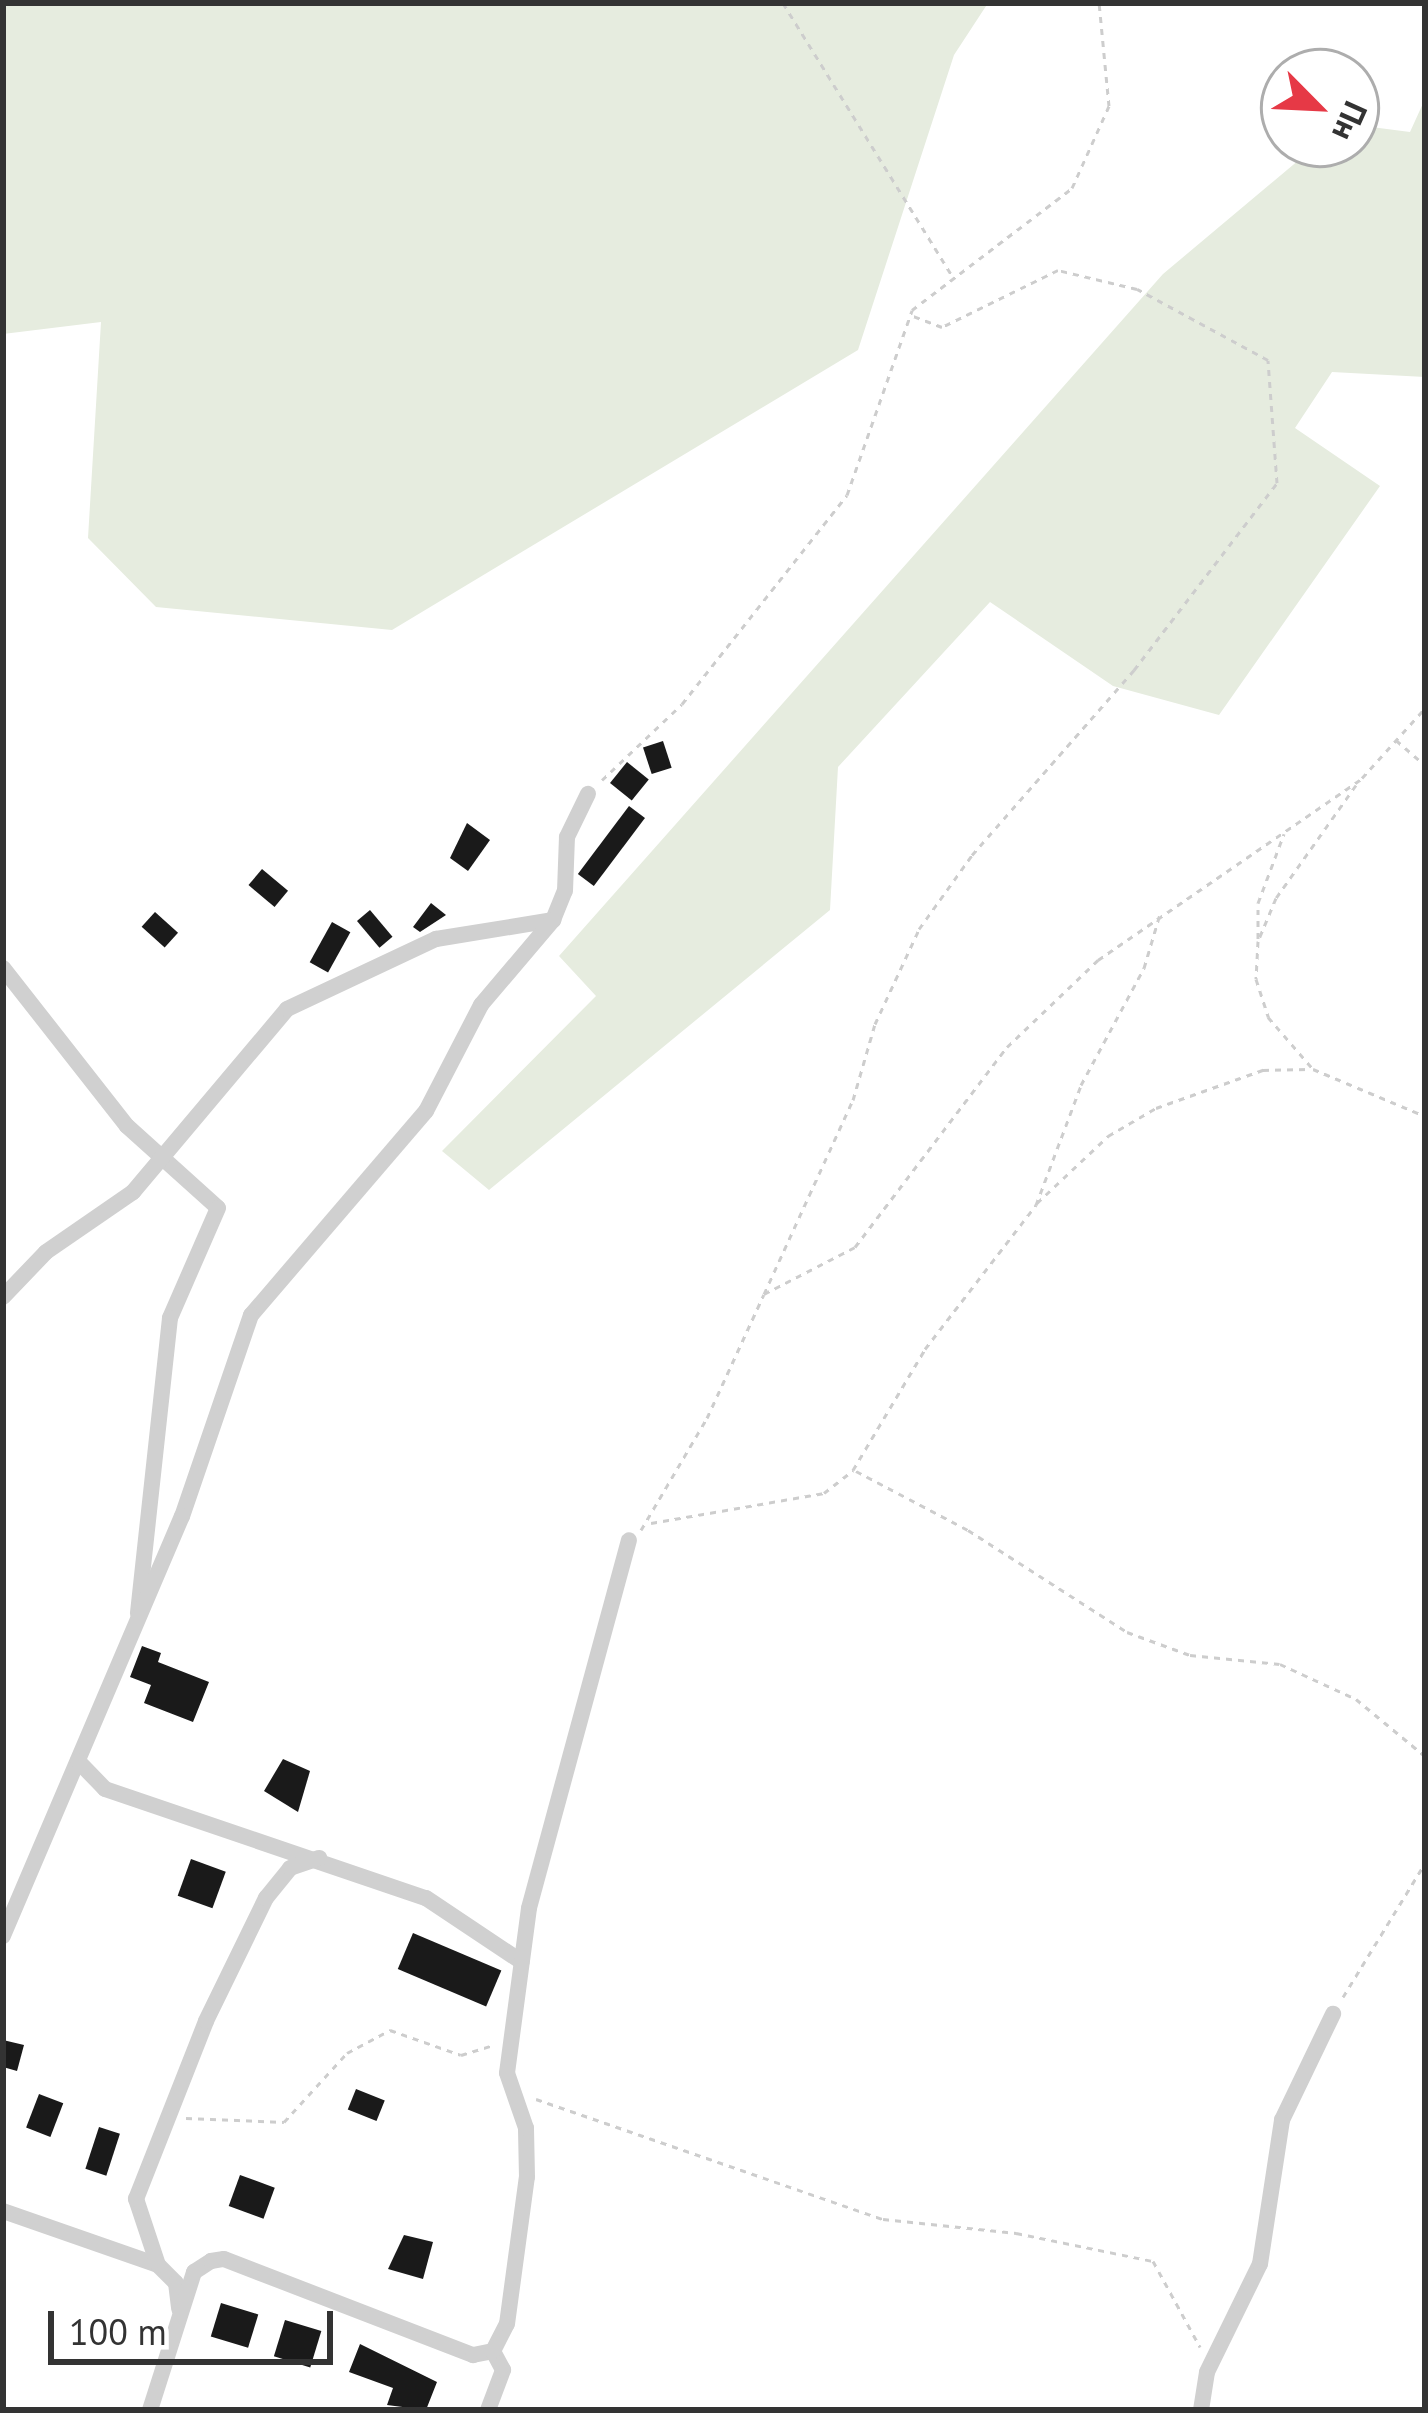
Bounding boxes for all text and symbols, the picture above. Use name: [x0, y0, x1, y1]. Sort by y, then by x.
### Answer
north arrow: [1260, 48, 1380, 168]
text: Пн: [1323, 95, 1378, 148]
scale bar: [54, 2287, 339, 2361]
text: 100 m: [69, 2308, 167, 2355]

